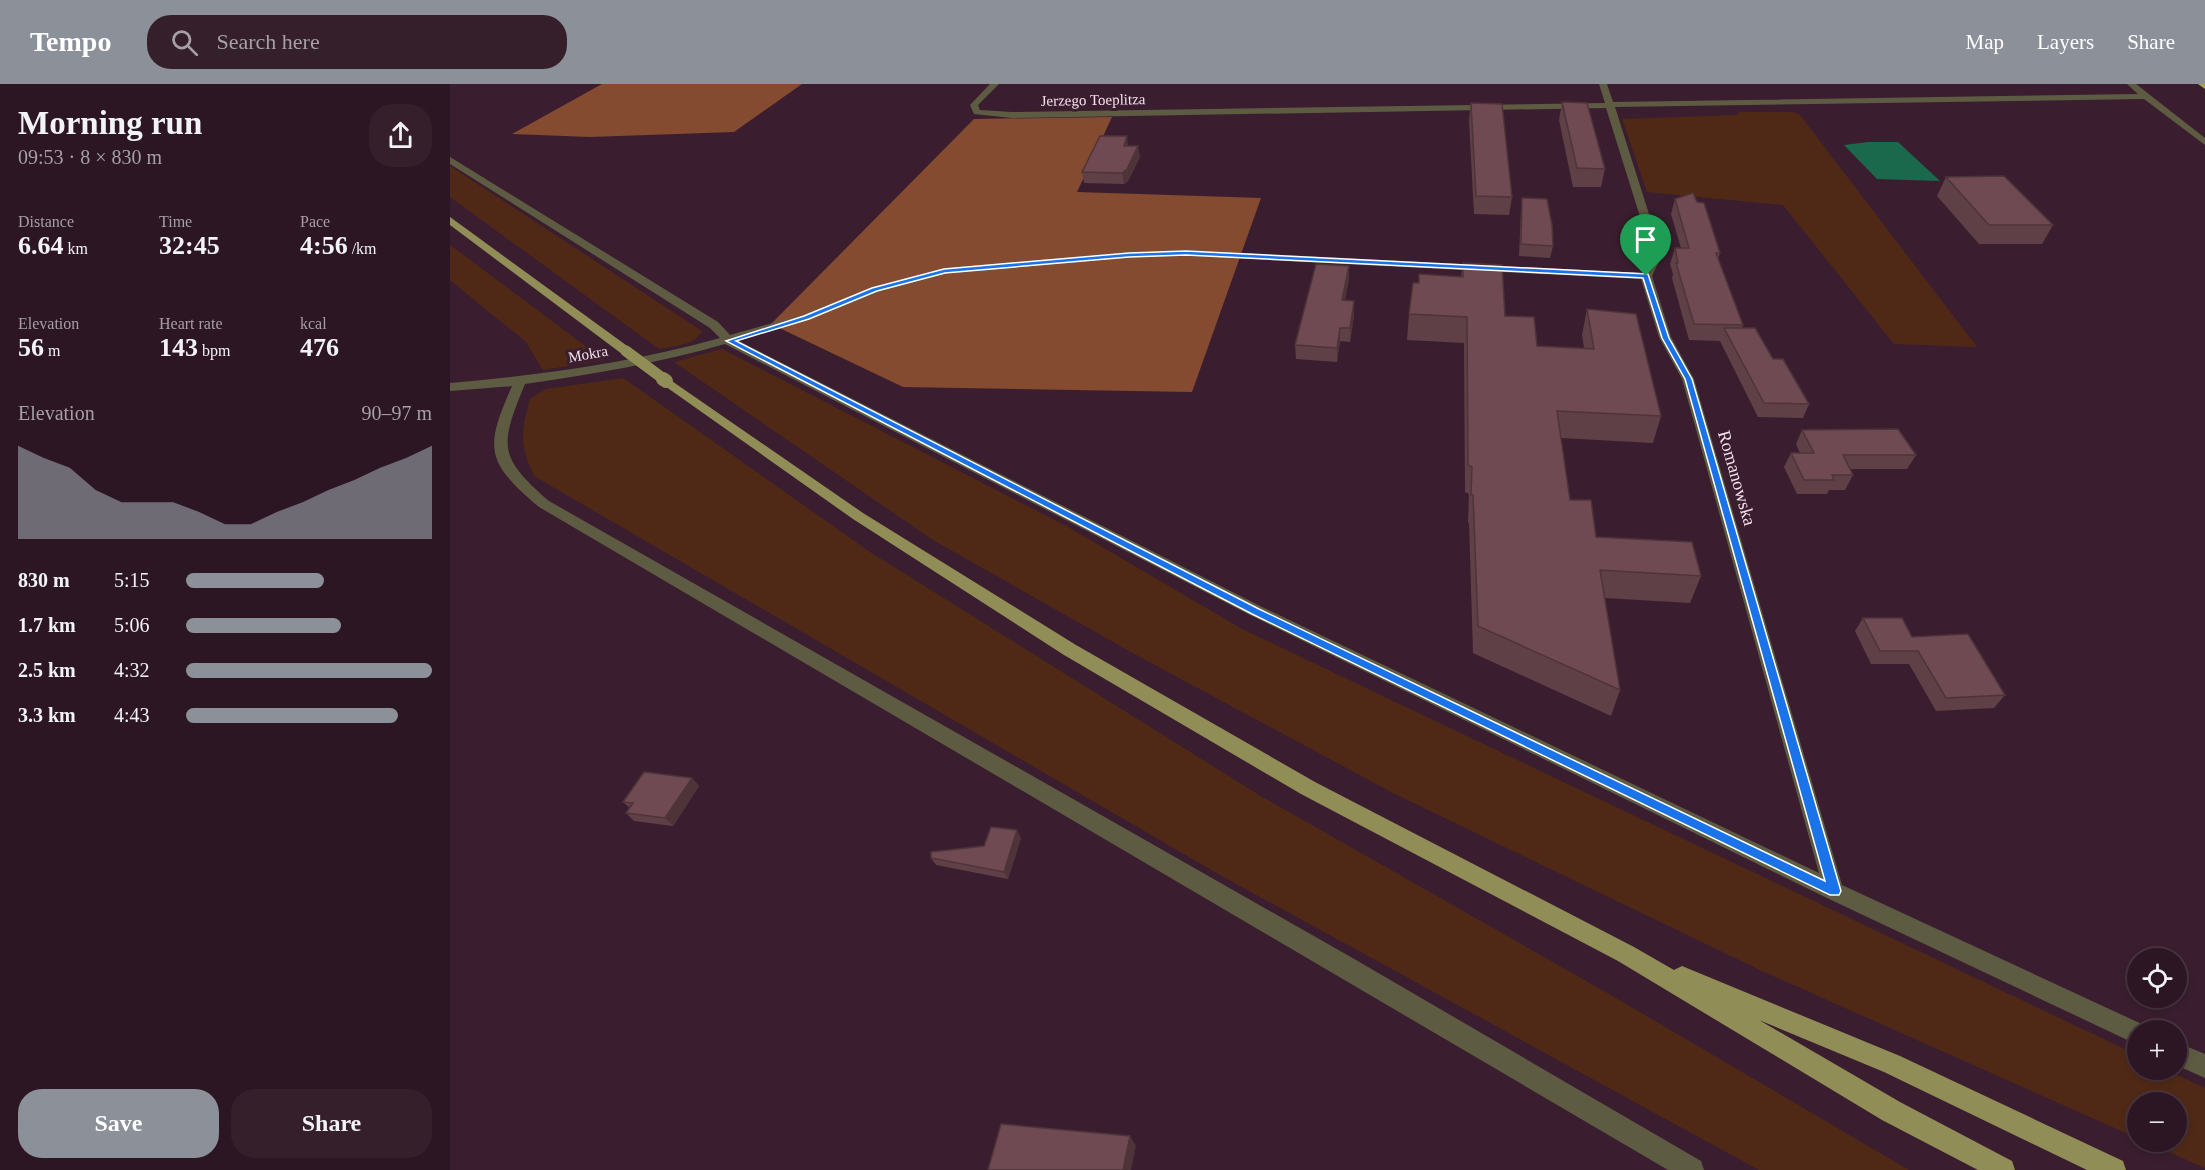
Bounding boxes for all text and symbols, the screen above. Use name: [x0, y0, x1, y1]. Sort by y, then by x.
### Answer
search box: [147, 15, 567, 69]
text: Tempo: [30, 26, 111, 57]
icon: search: [168, 26, 201, 59]
text: Search here: [216, 29, 320, 54]
text: Map: [1966, 30, 2004, 54]
text: Layers: [2037, 30, 2094, 54]
text: Share: [2127, 30, 2175, 54]
street label: Jerzego Toeplitza: [1040, 91, 1146, 109]
button: share: [369, 104, 432, 167]
text: Morning run: [18, 105, 202, 141]
text: 09:53 · 8 × 830 m: [18, 146, 162, 168]
text: Distance: [18, 213, 74, 230]
text: Time: [159, 213, 192, 230]
text: Pace: [300, 213, 330, 230]
pin: [1620, 214, 1671, 276]
icon: arrive: [1629, 223, 1662, 256]
text: 6.64: [18, 231, 64, 260]
text: 32:45: [159, 231, 220, 260]
text: 4:56: [300, 231, 348, 260]
text: km: [64, 240, 88, 257]
text: /km: [348, 240, 377, 257]
text: Elevation: [18, 315, 79, 332]
text: Heart rate: [159, 315, 223, 332]
text: kcal: [300, 315, 327, 332]
text: 56: [18, 333, 44, 362]
text: 143: [159, 333, 198, 362]
text: 476: [300, 333, 339, 362]
text: m: [44, 342, 60, 359]
text: bpm: [198, 342, 230, 359]
street label: Mokra: [567, 343, 609, 365]
text: Elevation: [18, 402, 95, 424]
text: 90–97 m: [361, 402, 432, 424]
street label: Romanowska: [1714, 428, 1760, 528]
text: 830 m: [18, 569, 70, 591]
text: 5:15: [114, 569, 150, 591]
text: 1.7 km: [18, 614, 76, 636]
text: 5:06: [114, 614, 150, 636]
text: 2.5 km: [18, 659, 76, 681]
text: 4:32: [114, 659, 150, 681]
text: 3.3 km: [18, 704, 76, 726]
text: 4:43: [114, 704, 150, 726]
map controls: [2127, 948, 2187, 1152]
button: locate: [2127, 948, 2187, 1008]
button: +: [2127, 1020, 2187, 1080]
button: Save: [18, 1089, 219, 1158]
button: Share: [231, 1089, 432, 1158]
button: −: [2127, 1092, 2187, 1152]

